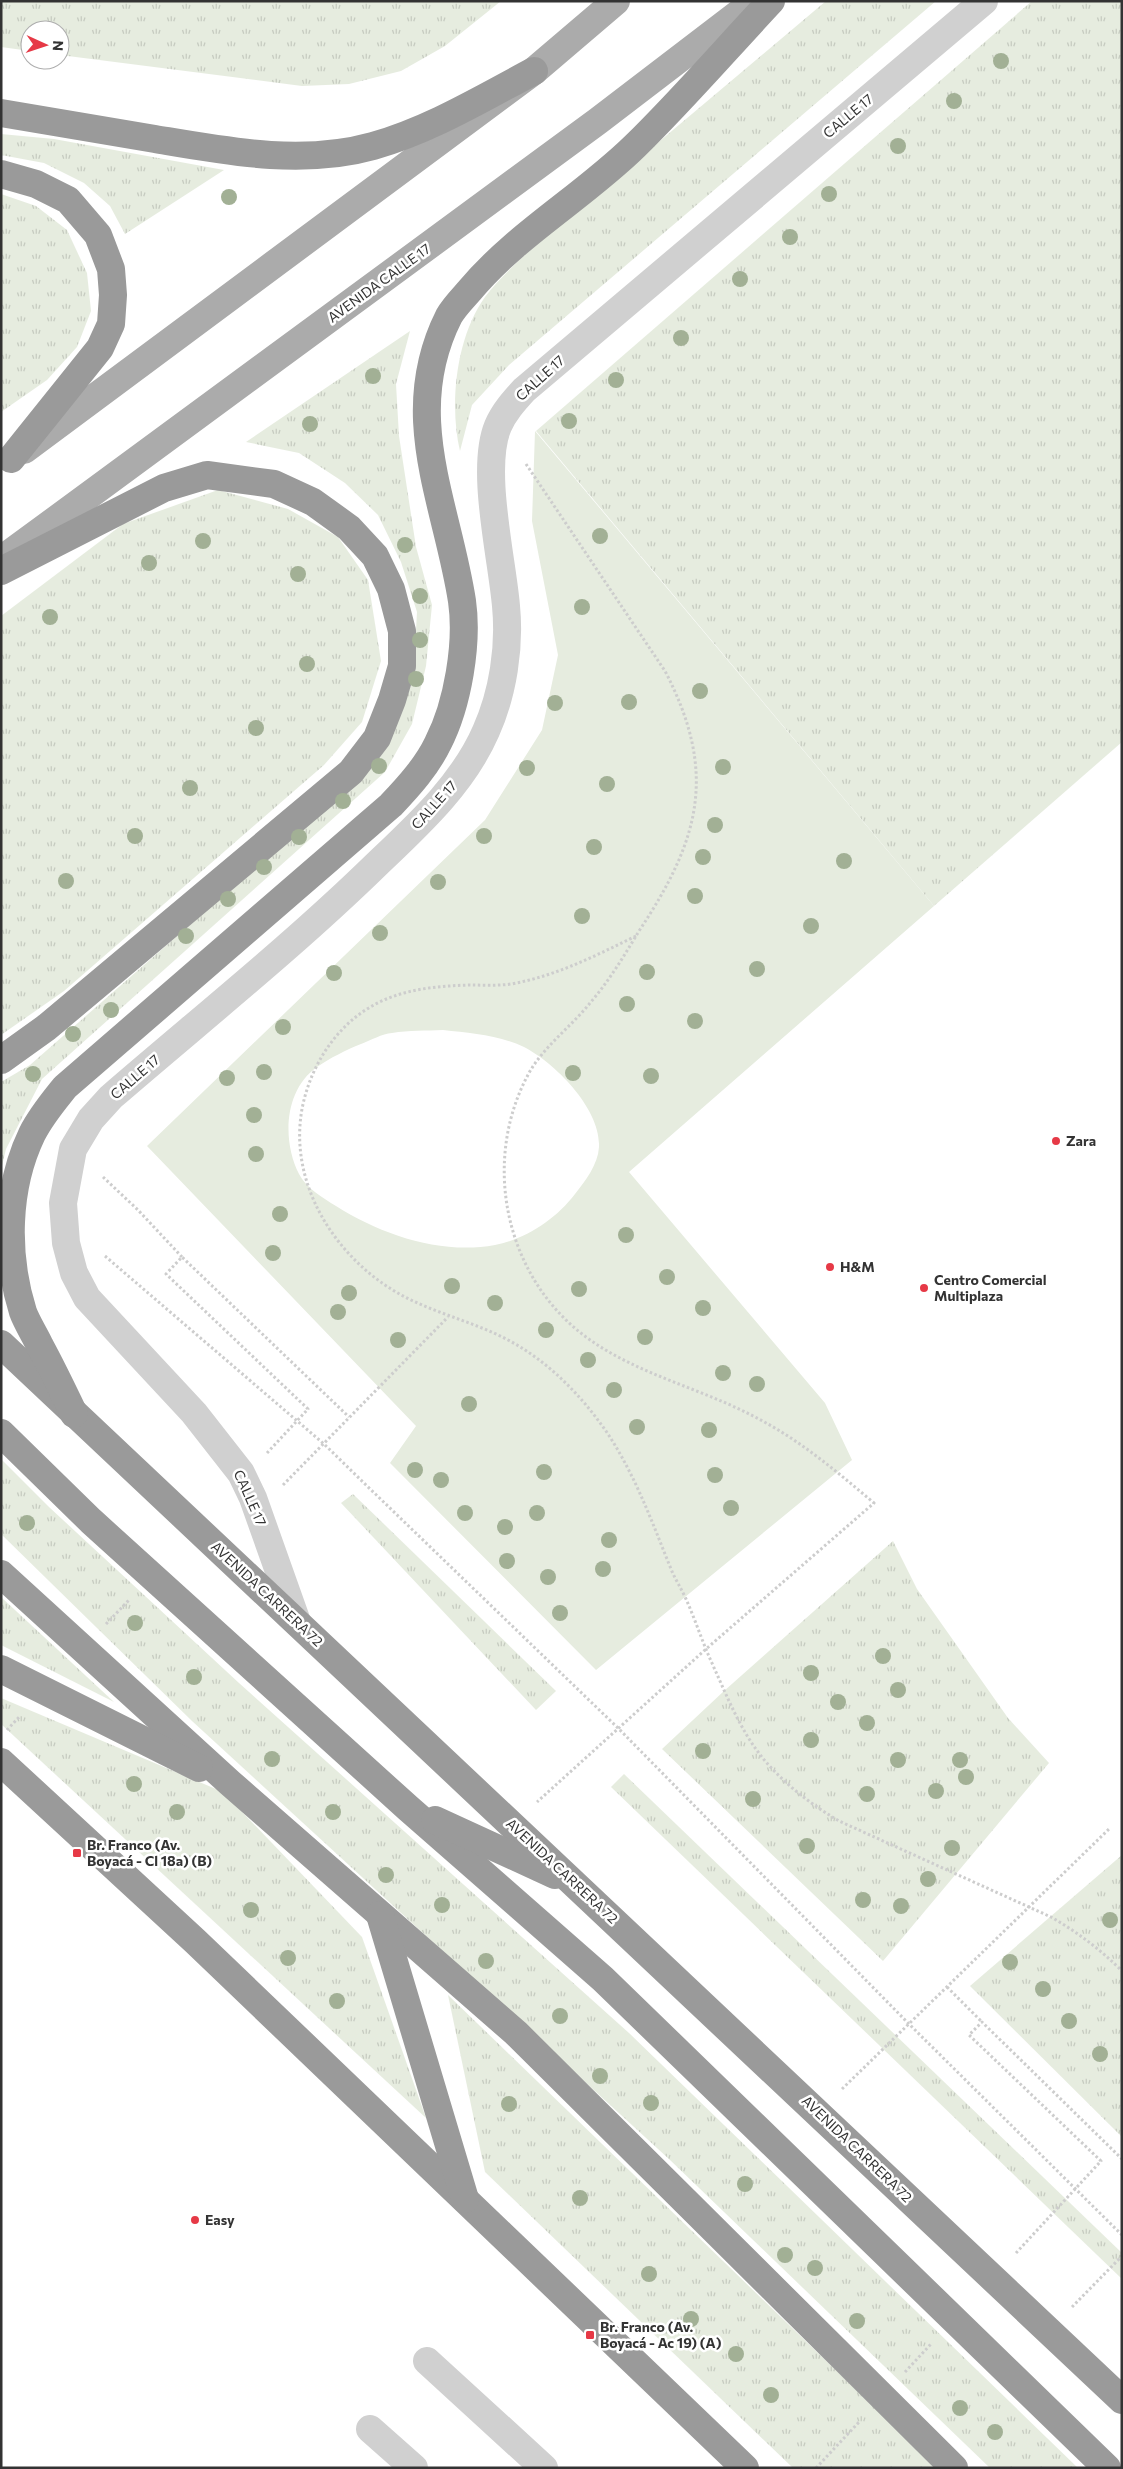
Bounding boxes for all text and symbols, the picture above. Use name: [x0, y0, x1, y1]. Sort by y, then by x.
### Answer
north arrow: [20, 20, 70, 70]
text: N: [50, 40, 67, 51]
street label: CALLE 17: [819, 90, 876, 141]
street label: AVENIDA CALLE 17: [324, 240, 433, 326]
street label: CALLE 17: [512, 351, 568, 404]
street label: CALLE 17: [407, 777, 460, 833]
street label: CALLE 17: [107, 1051, 163, 1103]
place label: Zara: [1066, 1132, 1096, 1149]
marker: Zara: [1050, 1135, 1062, 1147]
place label: H&M: [840, 1258, 875, 1275]
marker: H&M: [824, 1261, 836, 1273]
place label: Centro Comercial Multiplaza: [934, 1271, 1047, 1304]
marker: Centro Comercial Multiplaza: [918, 1282, 930, 1294]
street label: CALLE 17: [231, 1467, 270, 1529]
street label: AVENIDA CARRERA 72: [208, 1537, 327, 1650]
street label: AVENIDA CARRERA 72: [503, 1814, 622, 1927]
place label: Br. Franco (Av. Boyacá - Cl 18a) (B): [87, 1836, 212, 1869]
marker: Br. Franco (Av. Boyacá - Cl 18a) (B): [71, 1847, 83, 1859]
street label: AVENIDA CARRERA 72: [799, 2092, 916, 2206]
place label: Easy: [205, 2211, 235, 2228]
marker: Easy: [189, 2214, 201, 2226]
place label: Br. Franco (Av. Boyacá - Ac 19) (A): [600, 2318, 722, 2351]
marker: Br. Franco (Av. Boyacá - Ac 19) (A): [584, 2329, 596, 2341]

